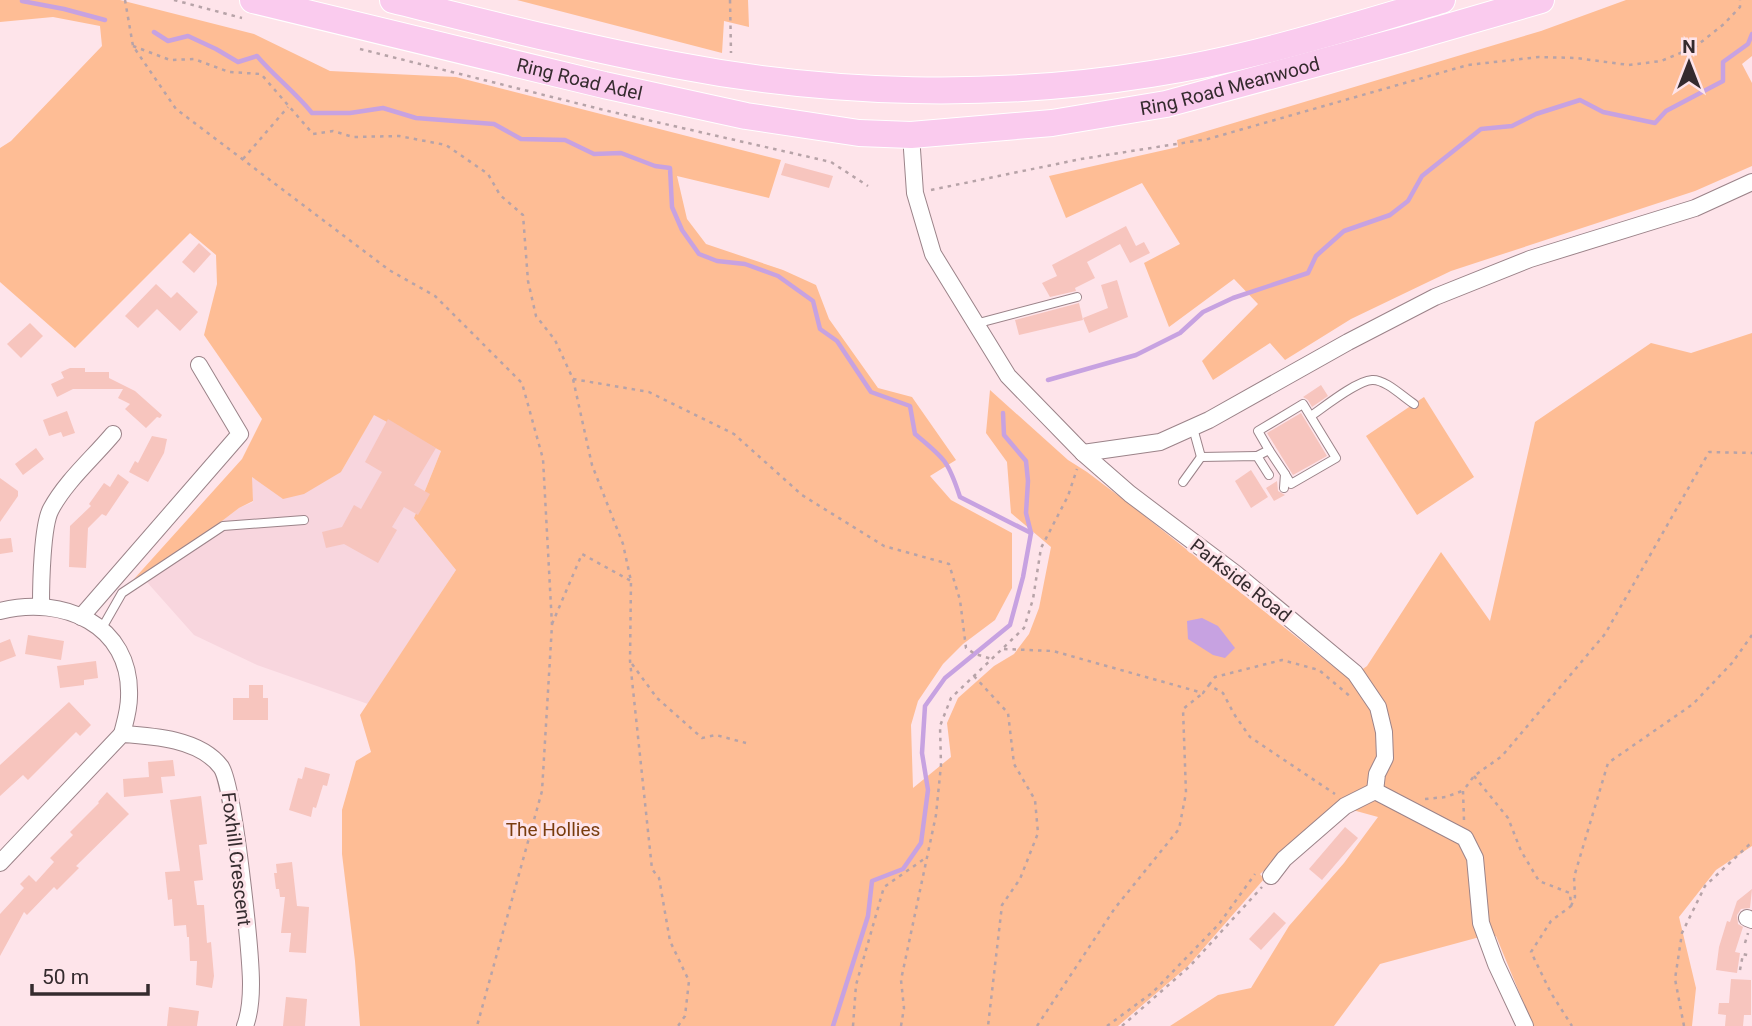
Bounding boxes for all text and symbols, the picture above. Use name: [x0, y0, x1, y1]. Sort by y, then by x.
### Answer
north arrow: [1654, 28, 1724, 98]
text: N: [1682, 35, 1696, 58]
street label: Ring Road Meanwood: [1138, 52, 1322, 120]
street label: Ring Road Adel: [514, 53, 645, 105]
street label: Parkside Road: [1186, 534, 1296, 627]
street label: Foxhill Crescent: [217, 791, 256, 927]
park label: The Hollies: [506, 818, 600, 841]
scale bar: [32, 953, 147, 997]
text: 50 m: [42, 965, 89, 989]

